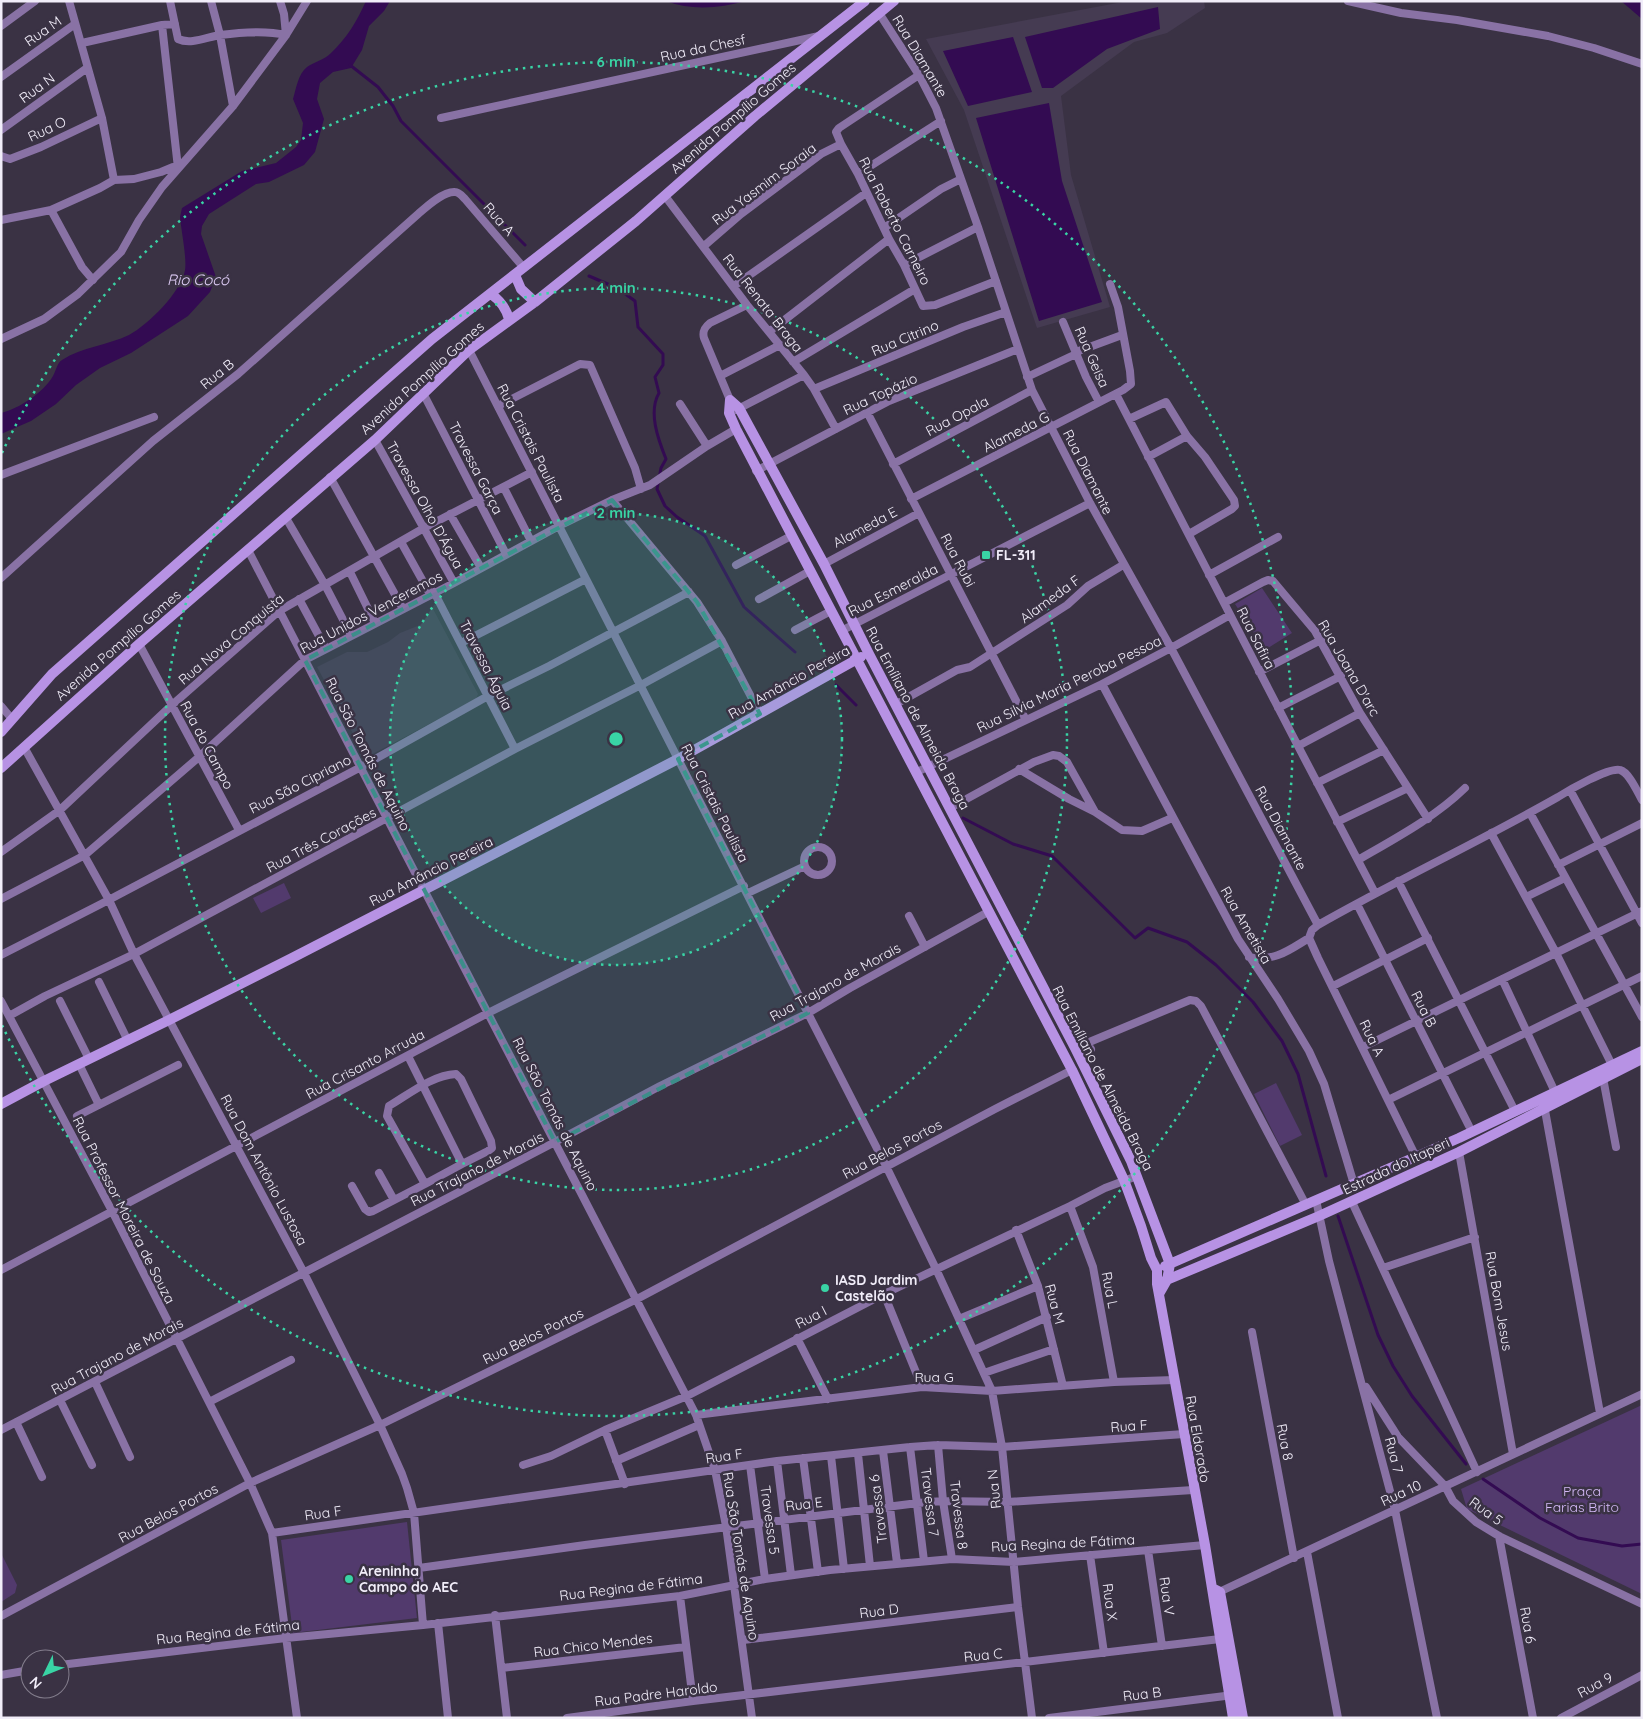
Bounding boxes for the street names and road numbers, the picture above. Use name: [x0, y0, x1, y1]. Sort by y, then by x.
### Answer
street label: Rua M: [21, 12, 65, 50]
street label: Rua Diamante: [888, 12, 952, 101]
street label: Rua da Chesf: [659, 30, 747, 66]
street label: Avenida Pompílio Gomes: [666, 59, 800, 177]
street label: Rua N: [16, 69, 58, 107]
street label: Rua O: [25, 112, 69, 146]
street label: Rua Yasmim Soraia: [708, 139, 820, 229]
street label: Rua Roberto Carneiro: [855, 154, 935, 288]
street label: Rua A: [480, 199, 518, 239]
street label: Rua Renata Braga: [719, 250, 807, 356]
street label: Rua Citrino: [869, 316, 941, 360]
street label: Avenida Pompílio Gomes: [356, 318, 488, 438]
street label: Rua Geisa: [1070, 324, 1114, 390]
street label: Rua B: [196, 355, 238, 393]
street label: Rua Topázio: [840, 369, 920, 419]
street label: Rua Cristais Paulista: [493, 381, 569, 505]
street label: Rua Opala: [922, 392, 992, 440]
street label: Alameda G: [980, 408, 1052, 456]
street label: Travessa Garça: [445, 419, 507, 517]
street label: Rua Diamante: [1059, 426, 1117, 518]
street label: Travessa Olho D'Água: [382, 438, 468, 572]
street label: Alameda E: [830, 503, 900, 551]
street label: Rua Rubi: [936, 530, 980, 590]
street label: Rua Esmeralda: [845, 560, 941, 620]
street label: Rua Unidos Venceremos: [297, 567, 445, 657]
street label: Alameda F: [1016, 571, 1084, 627]
street label: Avenida Pompílio Gomes: [51, 586, 185, 704]
street label: Rua Nova Conquista: [174, 589, 288, 689]
street label: Rua Safira: [1233, 604, 1279, 672]
street label: Travessa Águia: [455, 617, 517, 713]
street label: Rua Joana D'arc: [1314, 617, 1384, 719]
street label: Rua Emíliano de Almeida Braga: [862, 623, 974, 813]
street label: Rua Silvia Maria Peroba Pessoa: [974, 631, 1164, 737]
street label: Rua Amâncio Pereira: [725, 641, 853, 723]
street label: Rua São Tomás de Aquino: [321, 674, 415, 834]
street label: Rua do Campo: [176, 698, 238, 792]
street label: Rua Cristais Paulista: [677, 741, 753, 865]
street label: Rua São Cipriano: [246, 751, 354, 817]
street label: Rua Diamante: [1251, 783, 1311, 873]
street label: Rua Três Corações: [263, 803, 379, 877]
street label: Rua Amâncio Pereira: [366, 832, 496, 910]
street label: Rua Ametista: [1217, 883, 1275, 967]
street label: Rua Trajano de Morais: [766, 938, 904, 1026]
street label: Rua Emíliano de Almeida Braga: [1048, 982, 1158, 1174]
street label: Rua B: [1407, 988, 1441, 1030]
street label: Rua A: [1355, 1017, 1389, 1059]
street label: Rua Crisanto Arruda: [302, 1025, 428, 1103]
street label: Rua São Tomás de Aquino: [508, 1034, 602, 1194]
street label: Rua Dom Antônio Lustosa: [216, 1091, 312, 1249]
street label: Rua Professor Moreira de Souza: [69, 1113, 179, 1307]
street label: Rua Belos Portos: [839, 1115, 945, 1183]
street label: Rua Trajano de Morais: [407, 1128, 547, 1210]
street label: Estrada do Itaperi: [1340, 1133, 1452, 1199]
street label: Rua Bom Jesus: [1481, 1250, 1517, 1352]
street label: Rua L: [1098, 1270, 1122, 1310]
street label: Rua M: [1041, 1282, 1069, 1326]
street label: Rua I: [792, 1301, 830, 1333]
street label: Rua Belos Portos: [480, 1304, 586, 1368]
street label: Rua Trajano de Morais: [48, 1314, 186, 1398]
street label: Rua G: [914, 1368, 954, 1386]
street label: Rua Eldorado: [1181, 1394, 1215, 1484]
street label: Rua F: [1110, 1416, 1148, 1436]
street label: Rua 8: [1273, 1422, 1297, 1462]
street label: Rua 7: [1381, 1435, 1407, 1475]
street label: Rua F: [704, 1444, 744, 1468]
street label: Travessa 7: [917, 1467, 943, 1537]
street label: Rua N: [983, 1468, 1005, 1510]
street label: Rua São Tomás de Aquino: [719, 1470, 763, 1642]
street label: Travessa 6: [865, 1473, 891, 1545]
street label: Rua 10: [1378, 1476, 1424, 1510]
street label: Rua Belos Portos: [115, 1479, 221, 1547]
street label: Travessa 8: [946, 1479, 972, 1551]
street label: Travessa 5: [756, 1484, 784, 1556]
street label: Rua E: [784, 1493, 824, 1515]
street label: Rua 5: [1466, 1493, 1506, 1529]
street label: Rua F: [303, 1501, 343, 1525]
street label: Rua Regina de Fátima: [991, 1530, 1135, 1556]
street label: Rua Regina de Fátima: [558, 1569, 704, 1605]
street label: Rua V: [1155, 1576, 1179, 1616]
street label: Rua X: [1098, 1582, 1122, 1623]
street label: Rua D: [858, 1600, 900, 1622]
street label: Rua 6: [1516, 1605, 1540, 1645]
street label: Rua Regina de Fátima: [155, 1616, 301, 1648]
street label: Rua Chico Mendes: [533, 1629, 653, 1661]
street label: Rua C: [963, 1644, 1003, 1666]
street label: Rua 9: [1574, 1668, 1616, 1702]
street label: Rua Padre Haroldo: [594, 1678, 718, 1710]
street label: Rua B: [1122, 1683, 1162, 1705]

